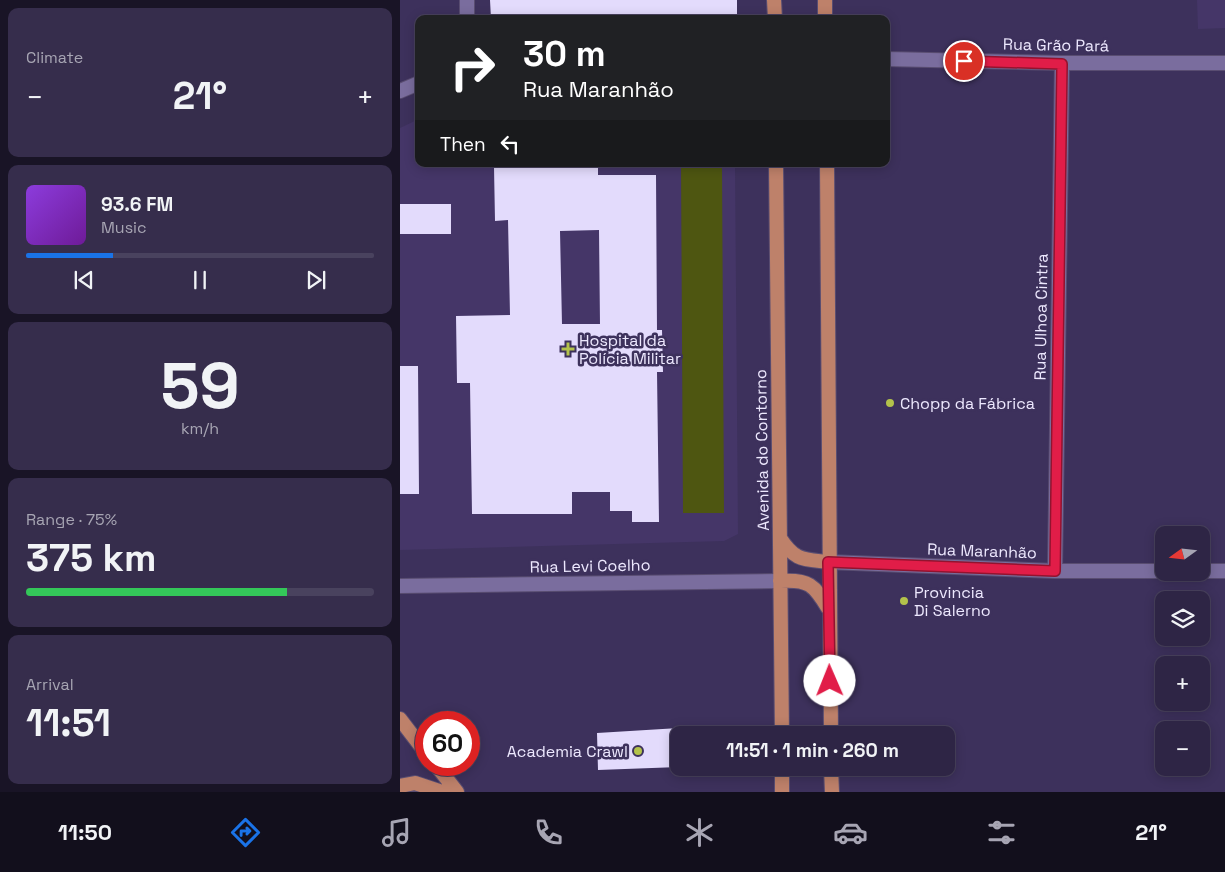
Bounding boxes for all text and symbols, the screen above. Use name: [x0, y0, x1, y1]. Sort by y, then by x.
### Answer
text: 30 m: [523, 32, 606, 76]
street label: Rua Grão Pará: [1003, 34, 1109, 56]
icon: right: [440, 35, 505, 100]
pin: [943, 40, 985, 82]
text: Climate: [26, 47, 83, 68]
icon: arrive: [950, 47, 978, 75]
text: 21°: [173, 72, 227, 120]
text: Rua Maranhão: [523, 75, 674, 103]
text: −: [26, 79, 43, 115]
text: +: [357, 79, 374, 115]
icon: left: [496, 130, 524, 158]
text: Then: [440, 132, 486, 157]
text: 93.6 FM: [101, 192, 173, 217]
text: Music: [101, 217, 147, 238]
street label: Rua Ulhoa Cintra: [1029, 253, 1053, 381]
icon: previous: [70, 266, 98, 294]
icon: pause: [186, 266, 214, 294]
icon: next: [302, 266, 330, 294]
place label: Hospital da Polícia Militar: [579, 330, 681, 369]
marker: Hospital da Polícia Militar: [561, 342, 575, 356]
text: 59: [160, 344, 240, 427]
street label: Avenida do Contorno: [750, 369, 774, 531]
place label: Chopp da Fábrica: [900, 393, 1035, 414]
marker: Chopp da Fábrica: [884, 397, 896, 409]
text: km/h: [181, 418, 219, 439]
text: Range · 75%: [26, 509, 117, 530]
north arrow: [1155, 526, 1210, 581]
map controls: [1155, 526, 1210, 776]
text: 375 km: [26, 534, 157, 582]
street label: Rua Maranhão: [927, 539, 1037, 563]
street label: Rua Levi Coelho: [529, 554, 651, 578]
place label: Provincia Di Salerno: [914, 582, 991, 621]
button: layers: [1155, 591, 1210, 646]
marker: Provincia Di Salerno: [898, 595, 910, 607]
position arrow: [803, 654, 855, 706]
button: +: [1155, 656, 1210, 711]
text: Arrival: [26, 674, 74, 695]
text: 11:51: [26, 699, 111, 747]
speed limit sign: 60: [415, 711, 480, 776]
button: −: [1155, 721, 1210, 776]
text: 11:51 · 1 min · 260 m: [726, 738, 899, 763]
place label: Academia Crawl: [507, 741, 628, 762]
marker: Academia Crawl: [632, 745, 644, 757]
icon: directions: [228, 815, 263, 850]
icon: music: [379, 815, 414, 850]
icon: phone: [531, 815, 566, 850]
icon: climate: [682, 815, 717, 850]
icon: car: [833, 815, 868, 850]
icon: filters: [984, 815, 1019, 850]
text: 11:50: [58, 818, 112, 846]
text: 21°: [1135, 818, 1167, 846]

